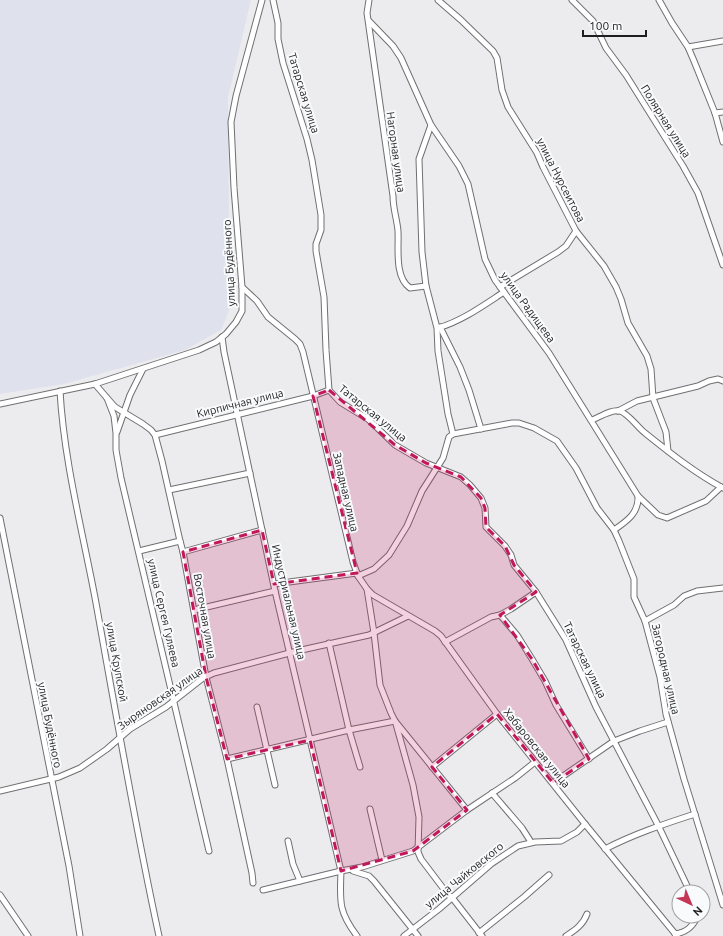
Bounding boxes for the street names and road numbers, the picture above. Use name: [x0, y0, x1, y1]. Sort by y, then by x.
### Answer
street label: Татарская улица: [286, 51, 322, 135]
street label: Полярная улица: [639, 82, 693, 160]
street label: Нагорная улица: [384, 111, 408, 193]
street label: улица Нурсеитова: [535, 136, 587, 224]
street label: улица Будённого: [221, 219, 237, 307]
street label: улица Радищева: [498, 269, 558, 345]
street label: Татарская улица: [337, 382, 409, 444]
street label: Кирпичная улица: [195, 386, 285, 420]
street label: Западная улица: [331, 451, 361, 533]
street label: Индустриальная улица: [270, 543, 308, 661]
street label: улица Сергея Гуляева: [146, 558, 182, 668]
street label: Восточная улица: [192, 572, 218, 660]
street label: Татарская улица: [561, 620, 609, 700]
street label: улица Крупской: [104, 621, 130, 703]
street label: Загородная улица: [650, 623, 682, 715]
street label: Зыряновская улица: [115, 664, 205, 732]
street label: улица Будённого: [36, 681, 64, 769]
street label: Хабаровская улица: [501, 706, 573, 790]
street label: улица Чайковского: [422, 840, 506, 910]

